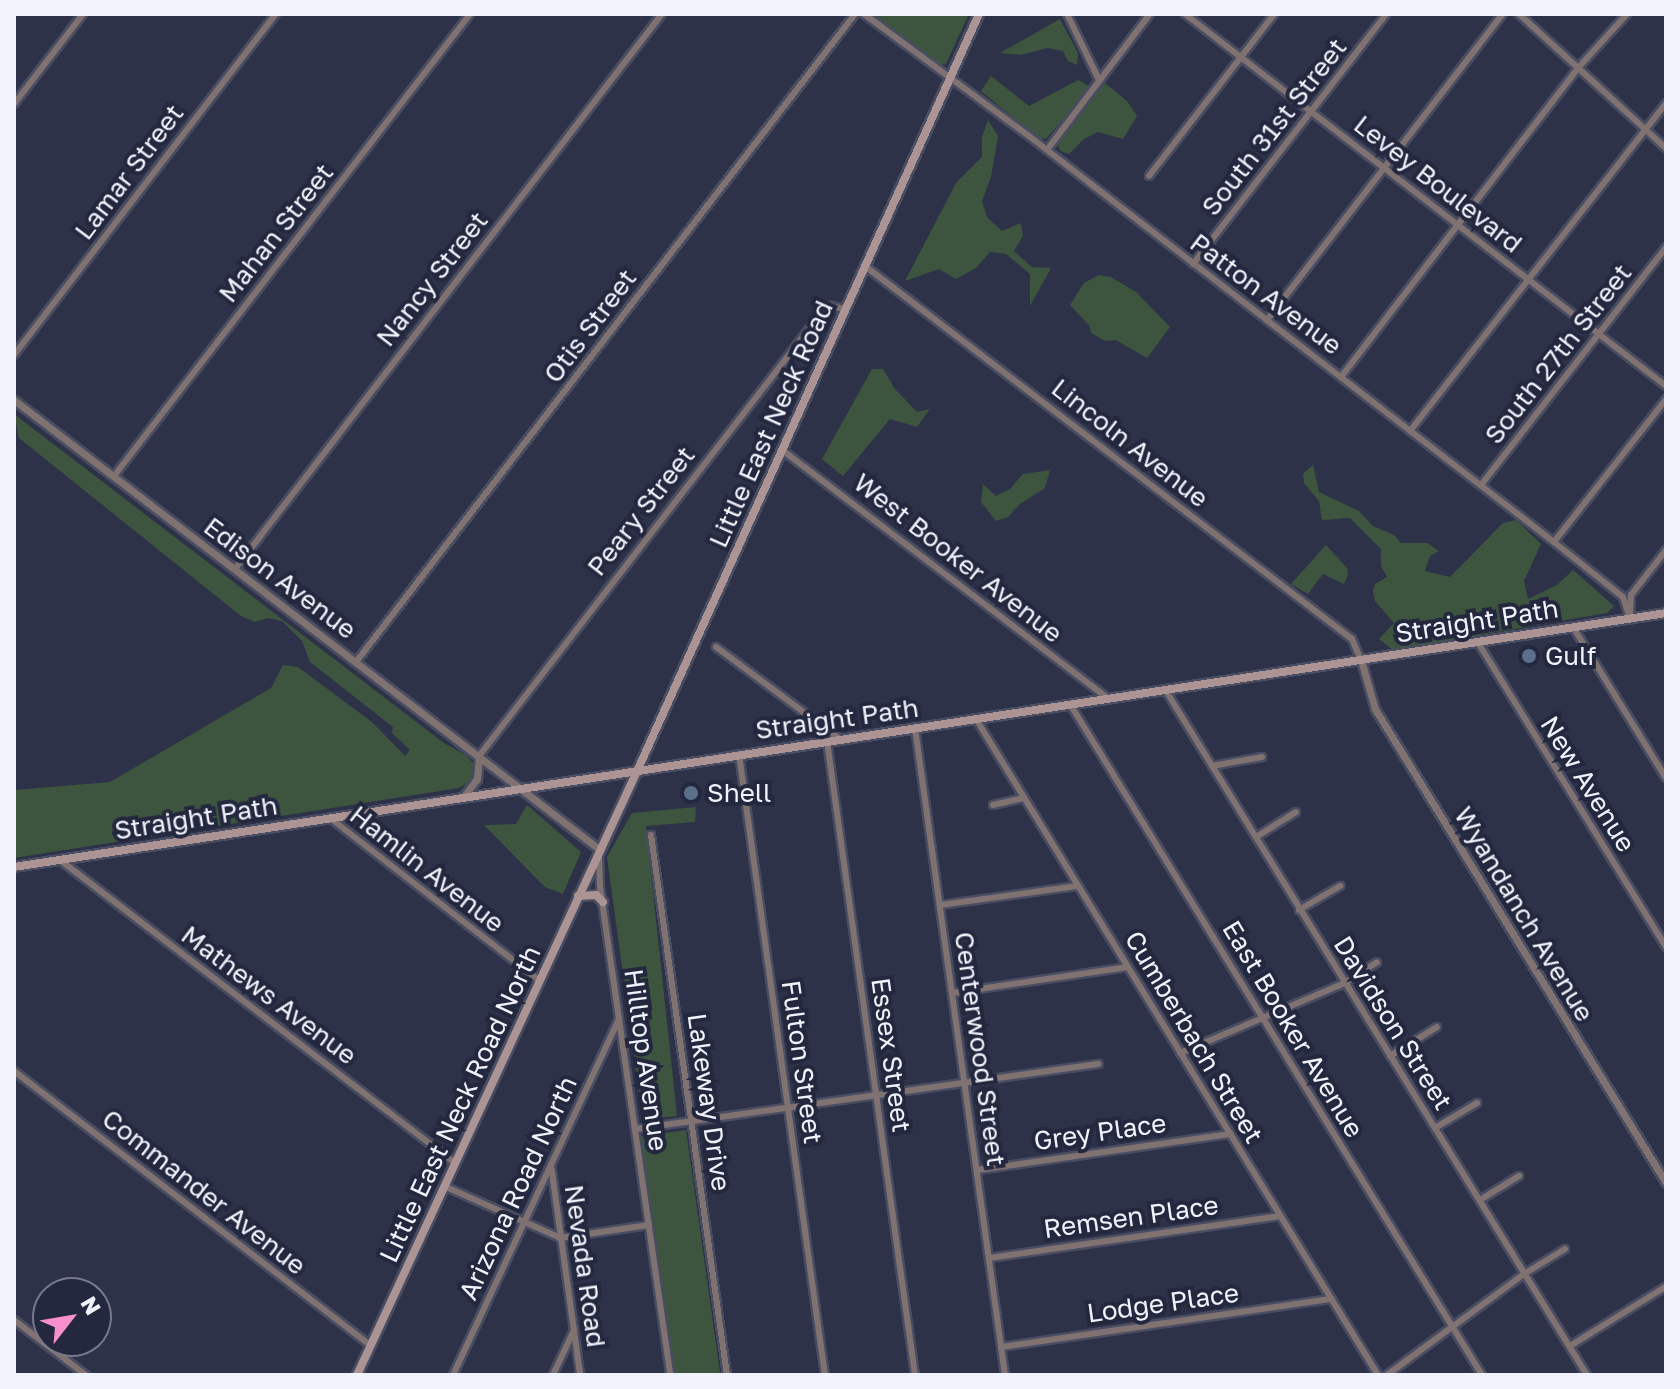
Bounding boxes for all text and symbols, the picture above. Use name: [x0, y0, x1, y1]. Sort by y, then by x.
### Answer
street label: South 31st Street: [1195, 32, 1353, 222]
street label: Lamar Street: [68, 98, 190, 246]
street label: Levey Boulevard: [1348, 109, 1528, 259]
street label: Mahan Street: [212, 158, 340, 308]
street label: Nancy Street: [370, 206, 494, 352]
street label: Patton Avenue: [1184, 227, 1348, 361]
street label: South 27th Street: [1478, 258, 1638, 450]
street label: Otis Street: [537, 263, 643, 389]
street label: Little East Neck Road: [702, 296, 840, 552]
street label: Lincoln Avenue: [1045, 372, 1215, 514]
street label: Peary Street: [581, 440, 701, 582]
street label: West Booker Avenue: [848, 467, 1068, 649]
street label: Edison Avenue: [198, 511, 362, 645]
street label: Straight Path: [1393, 593, 1561, 649]
place label: Gulf: [1545, 640, 1596, 672]
marker: Gulf: [1520, 647, 1538, 665]
street label: Straight Path: [753, 692, 921, 746]
street label: New Avenue: [1534, 710, 1642, 858]
place label: Shell: [707, 777, 771, 809]
marker: Shell: [682, 784, 700, 802]
street label: Straight Path: [112, 790, 280, 846]
street label: Hamlin Avenue: [344, 799, 510, 939]
street label: Wyandanch Avenue: [1448, 801, 1600, 1027]
street label: East Booker Avenue: [1216, 915, 1370, 1143]
street label: Mathews Avenue: [175, 919, 363, 1071]
street label: Cumberbach Street: [1118, 925, 1270, 1149]
street label: Centerwood Street: [948, 930, 1012, 1168]
street label: Davidson Street: [1327, 930, 1459, 1116]
street label: Little East Neck Road North: [373, 941, 547, 1267]
street label: Hilltop Avenue: [618, 967, 674, 1153]
street label: Essex Street: [865, 976, 917, 1134]
street label: Fulton Street: [775, 978, 829, 1146]
street label: Lakeway Drive: [681, 1011, 737, 1193]
street label: Arizona Road North: [452, 1071, 584, 1305]
street label: Commander Avenue: [96, 1103, 312, 1281]
street label: Grey Place: [1032, 1107, 1168, 1157]
street label: Nevada Road: [558, 1183, 612, 1349]
street label: Remsen Place: [1042, 1189, 1220, 1245]
north arrow: [32, 1277, 112, 1357]
street label: Lodge Place: [1085, 1277, 1241, 1329]
text: N: [75, 1291, 107, 1320]

